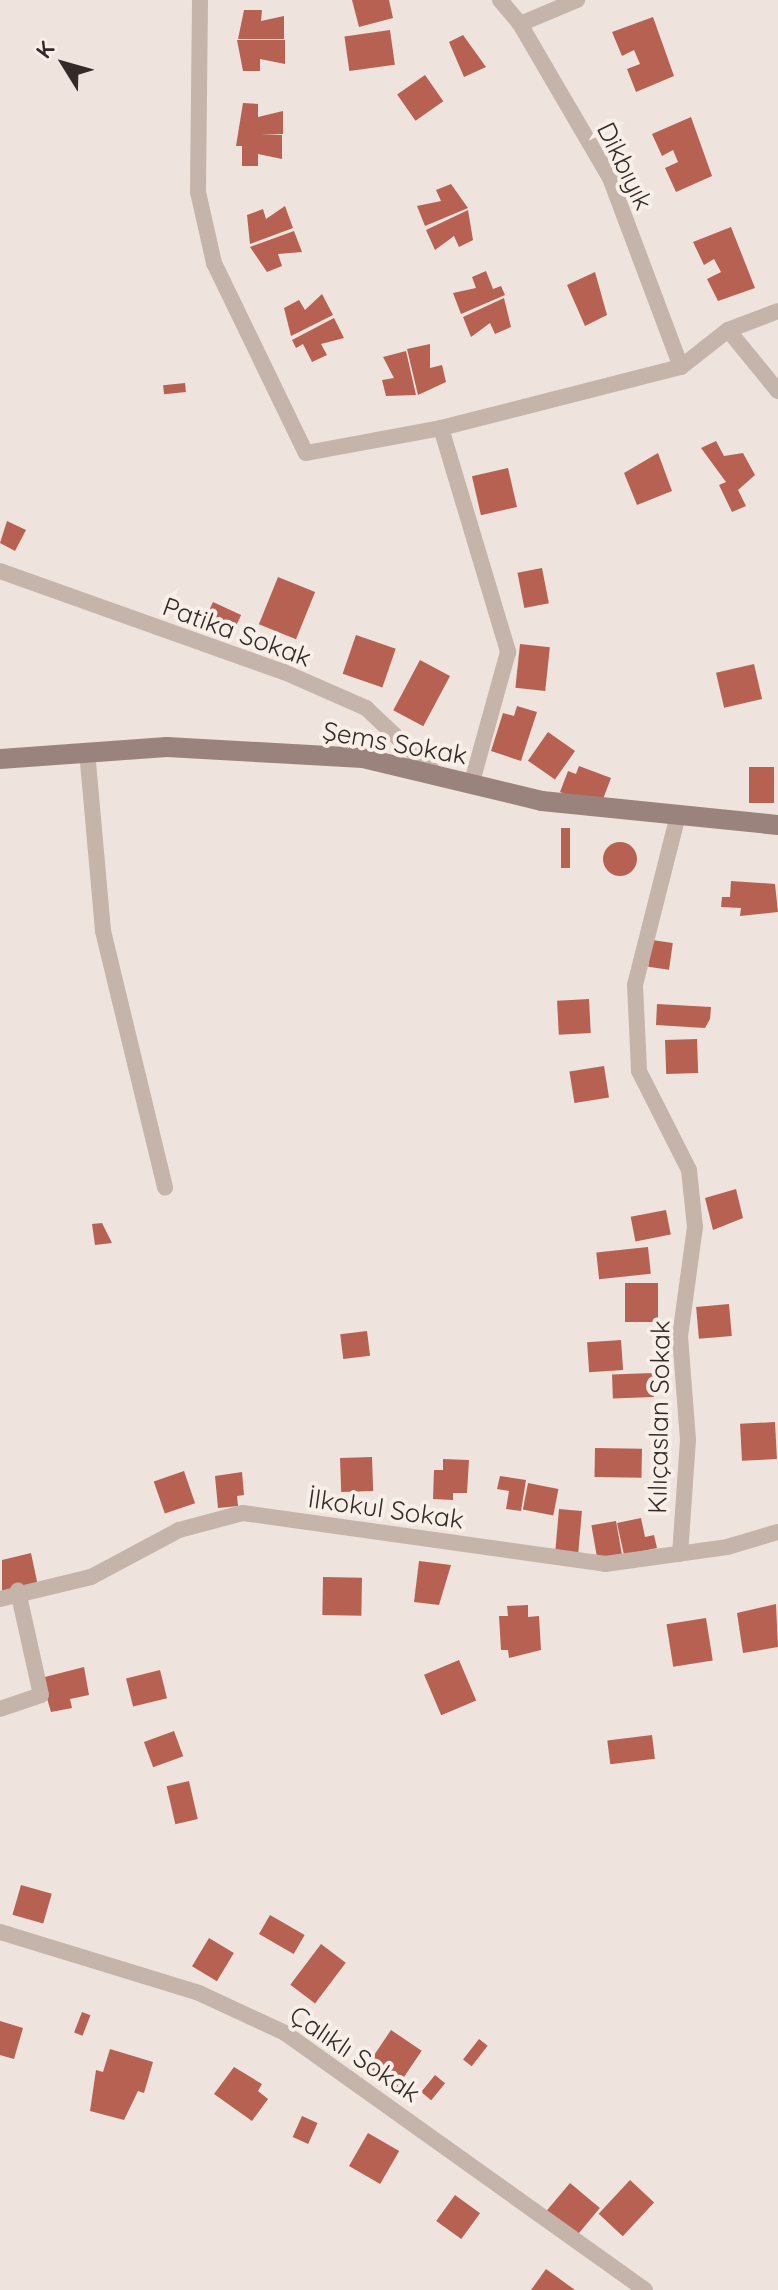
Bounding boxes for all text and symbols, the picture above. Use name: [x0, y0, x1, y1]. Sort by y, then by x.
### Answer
north arrow: [24, 24, 104, 104]
text: K: [29, 35, 60, 64]
street label: Dikbıyık: [590, 117, 660, 215]
street label: Patika Sokak: [158, 591, 316, 673]
street label: Şems Sokak: [320, 715, 470, 771]
street label: Kılıçaslan Sokak: [642, 1320, 676, 1514]
street label: İlkokul Sokak: [306, 1483, 466, 1535]
street label: Çalıklı Sokak: [284, 1999, 426, 2109]

